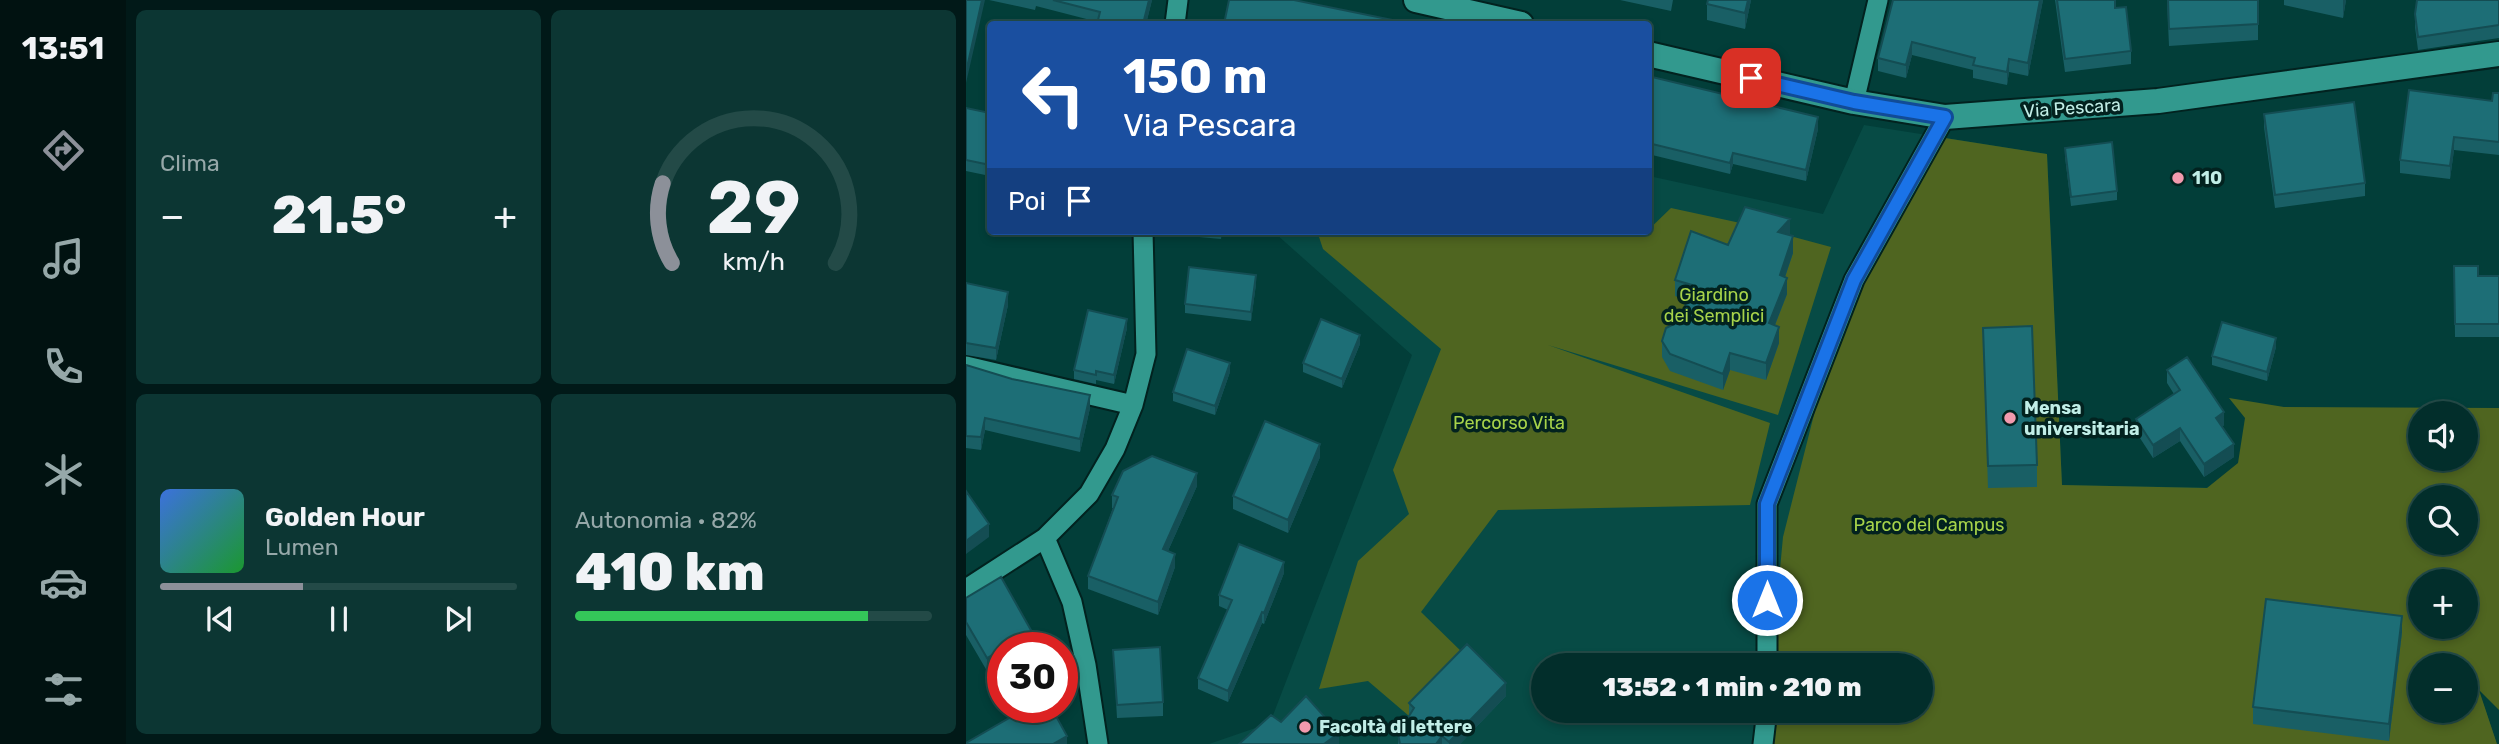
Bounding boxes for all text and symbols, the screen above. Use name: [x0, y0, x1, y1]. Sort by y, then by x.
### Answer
text: 13:51: [22, 29, 104, 67]
text: 150 m: [1123, 47, 1268, 105]
pin: [1721, 48, 1781, 108]
icon: left: [1008, 49, 1099, 140]
icon: arrive: [1732, 59, 1770, 97]
street label: Via Pescara: [2023, 94, 2121, 122]
text: Via Pescara: [1123, 106, 1297, 144]
icon: directions: [39, 126, 88, 175]
text: Clima: [160, 149, 220, 177]
text: 29: [707, 165, 800, 251]
place label: 110: [2192, 167, 2222, 189]
marker: 110: [2170, 170, 2186, 186]
icon: arrive: [1060, 182, 1098, 220]
text: 21.5°: [272, 184, 406, 246]
text: Poi: [1008, 186, 1046, 217]
text: −: [160, 193, 185, 239]
text: +: [493, 193, 517, 239]
icon: music: [39, 234, 88, 283]
text: km/h: [722, 247, 785, 276]
park label: Giardino dei Semplici: [1664, 284, 1764, 327]
icon: phone: [39, 342, 88, 391]
place label: Mensa universitaria: [2024, 397, 2140, 440]
map controls: [2408, 401, 2478, 723]
button: sound: [2408, 401, 2478, 471]
marker: Mensa universitaria: [2002, 410, 2018, 426]
park label: Percorso Vita: [1453, 412, 1565, 434]
icon: climate: [39, 450, 88, 499]
button: search: [2408, 485, 2478, 555]
text: Golden Hour: [265, 502, 425, 533]
text: Autonomia · 82%: [575, 506, 757, 534]
park label: Parco del Campus: [1854, 514, 2004, 536]
text: Lumen: [265, 533, 339, 561]
text: 410 km: [575, 541, 765, 603]
icon: car: [39, 558, 88, 607]
position arrow: [1730, 563, 1804, 637]
button: +: [2408, 569, 2478, 639]
icon: previous: [201, 600, 239, 638]
icon: pause: [320, 600, 358, 638]
icon: next: [439, 600, 477, 638]
speed limit sign: 30: [987, 632, 1078, 723]
button: −: [2408, 653, 2478, 723]
icon: filters: [39, 665, 88, 714]
text: 13:52 · 1 min · 210 m: [1602, 672, 1862, 703]
place label: Facoltà di lettere: [1319, 716, 1473, 738]
marker: Facoltà di lettere: [1297, 719, 1313, 735]

